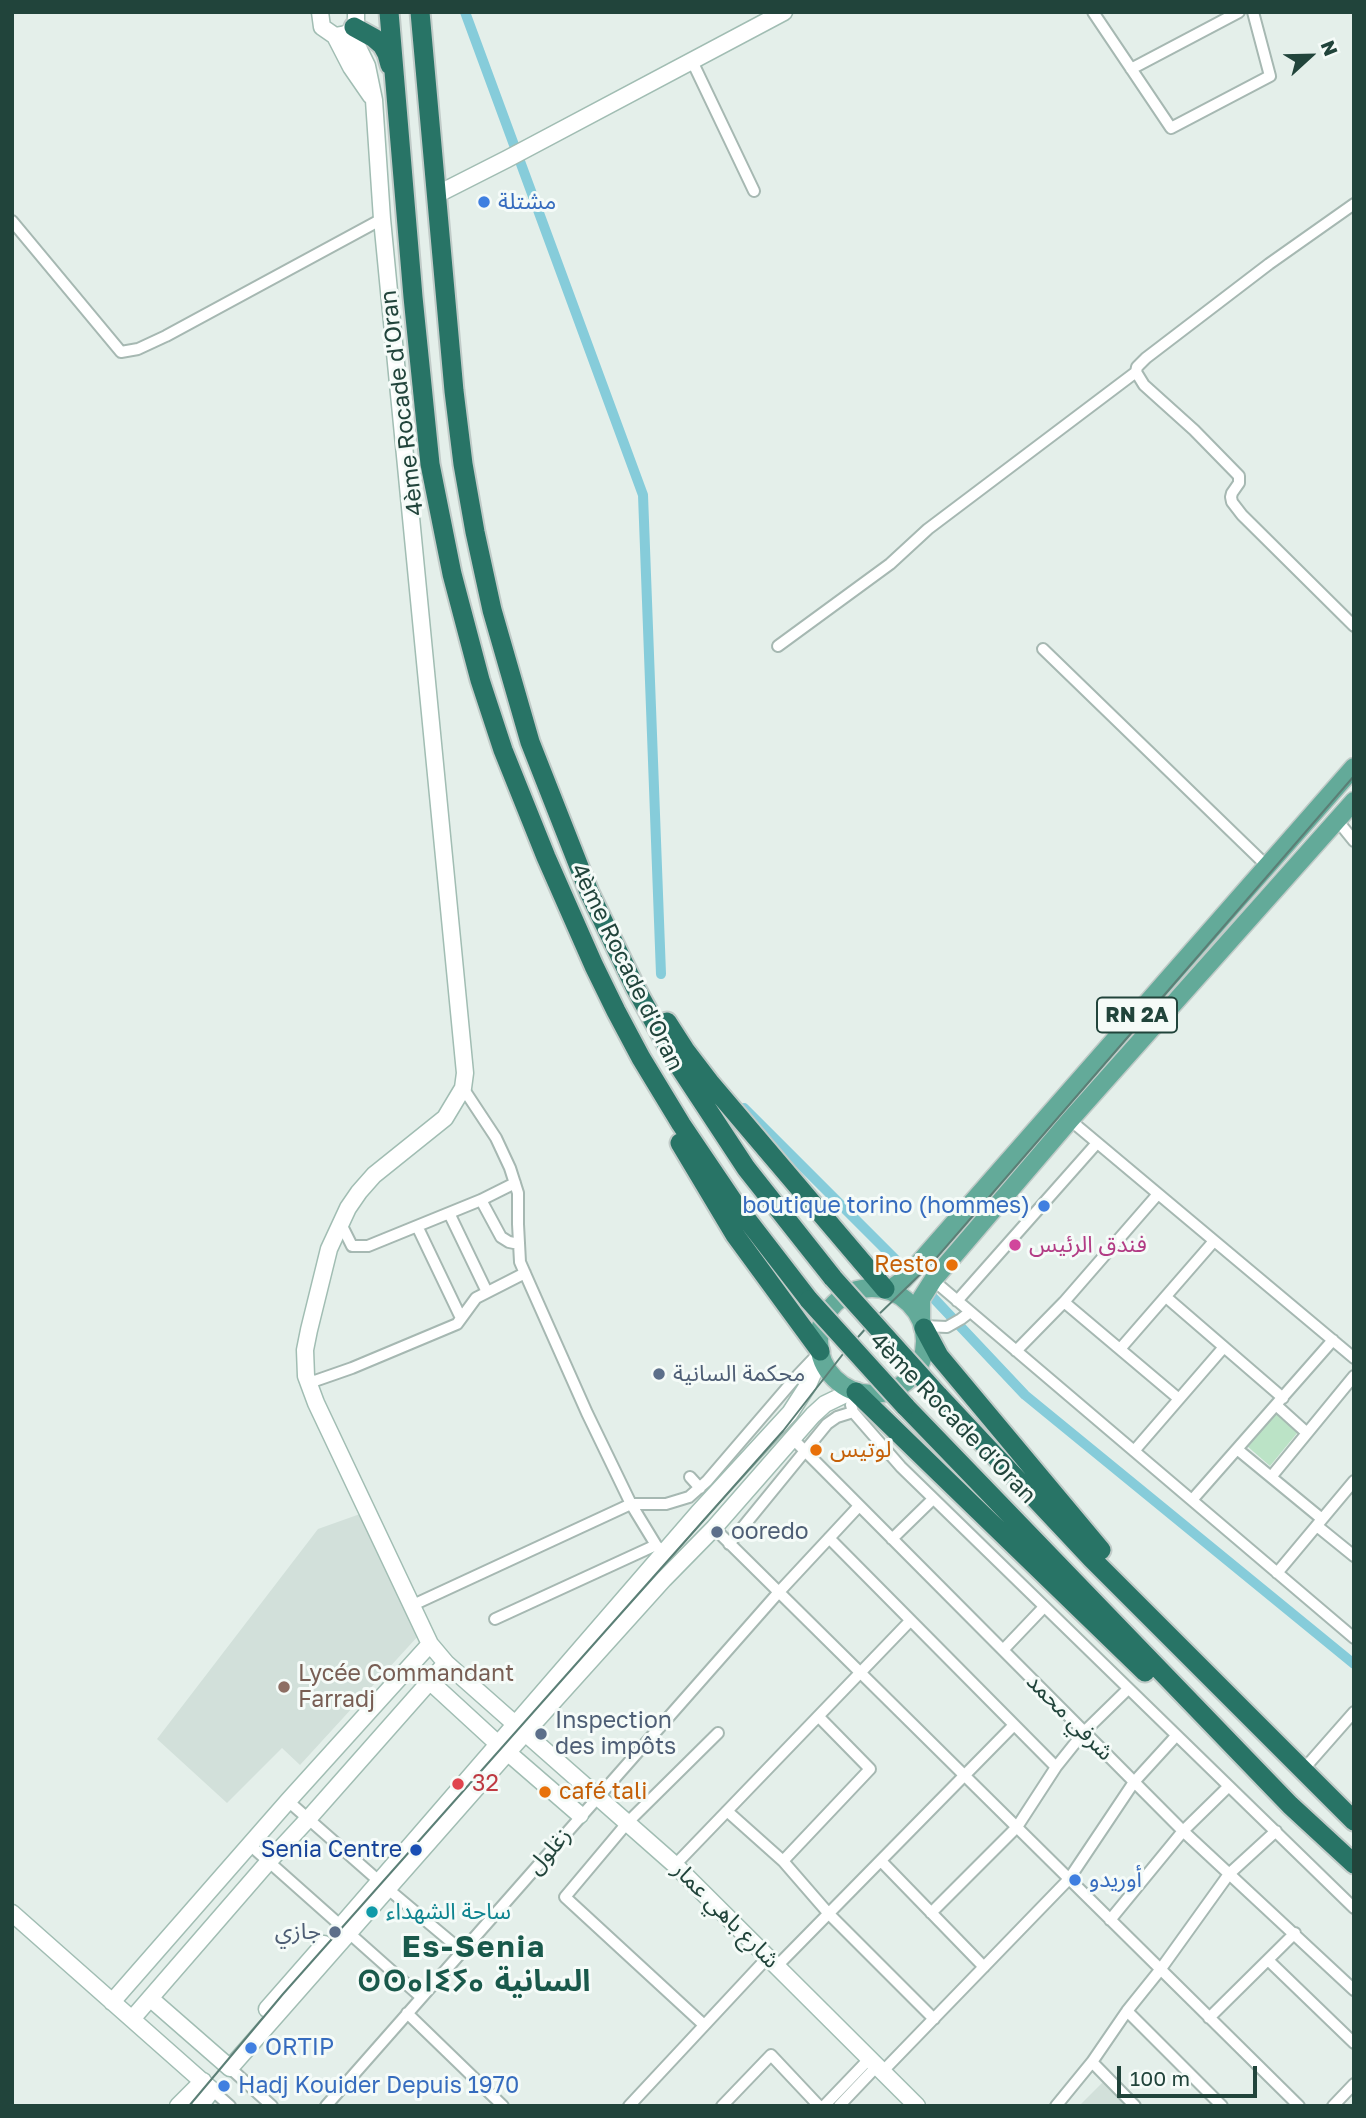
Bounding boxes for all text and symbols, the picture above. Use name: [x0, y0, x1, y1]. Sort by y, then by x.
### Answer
north arrow: [1275, 21, 1345, 91]
text: N: [1317, 37, 1343, 59]
place label: مشتلة: [498, 188, 556, 216]
marker: مشتلة: [476, 194, 492, 210]
street label: 4ème Rocade d'Oran: [374, 289, 430, 517]
street label: 4ème Rocade d'Oran: [565, 859, 689, 1075]
road number: RN 2A: [1097, 998, 1177, 1032]
place label: boutique torino (hommes): [742, 1192, 1030, 1220]
marker: boutique torino (hommes): [1036, 1198, 1052, 1214]
place label: فندق الرئيس: [1029, 1231, 1147, 1259]
marker: فندق الرئيس: [1007, 1237, 1023, 1253]
place label: Resto: [874, 1251, 938, 1279]
marker: Resto: [944, 1257, 960, 1273]
street label: 4ème Rocade d'Oran: [864, 1327, 1042, 1509]
place label: محكمة السانية: [673, 1360, 805, 1388]
marker: محكمة السانية: [651, 1366, 667, 1382]
place label: لوتيس: [830, 1436, 891, 1464]
marker: لوتيس: [808, 1442, 824, 1458]
place label: ooredo: [731, 1518, 809, 1546]
marker: ooredo: [709, 1524, 725, 1540]
place label: Lycée Commandant Farradj: [298, 1660, 514, 1714]
street label: شرفي محمد: [1021, 1668, 1119, 1766]
marker: Lycée Commandant Farradj: [276, 1679, 292, 1695]
place label: Inspection des impôts: [555, 1707, 676, 1761]
marker: Inspection des impôts: [533, 1726, 549, 1742]
place label: 32: [472, 1770, 499, 1798]
marker: 32: [450, 1776, 466, 1792]
place label: café tali: [559, 1778, 648, 1806]
marker: café tali: [537, 1784, 553, 1800]
street label: زغلول: [521, 1822, 577, 1880]
place label: Senia Centre: [261, 1836, 402, 1864]
marker: Senia Centre: [408, 1842, 424, 1858]
street label: شارع باهي عمار: [667, 1856, 785, 1974]
place label: أوريدو: [1089, 1866, 1142, 1894]
marker: أوريدو: [1067, 1872, 1083, 1888]
place label: ساحة الشهداء: [386, 1898, 511, 1926]
marker: ساحة الشهداء: [364, 1904, 380, 1920]
place label: جازي: [275, 1918, 321, 1946]
marker: جازي: [327, 1924, 343, 1940]
district label: Es-Senia ⵙⵙⴰⵏⵉⵢⴰ السانية: [366, 1929, 582, 2000]
place label: ORTIP: [265, 2034, 334, 2062]
marker: ORTIP: [243, 2040, 259, 2056]
scale bar: [1121, 2052, 1261, 2096]
text: 100 m: [1130, 2065, 1190, 2091]
place label: Hadj Kouider Depuis 1970: [238, 2072, 519, 2100]
marker: Hadj Kouider Depuis 1970: [216, 2078, 232, 2094]

